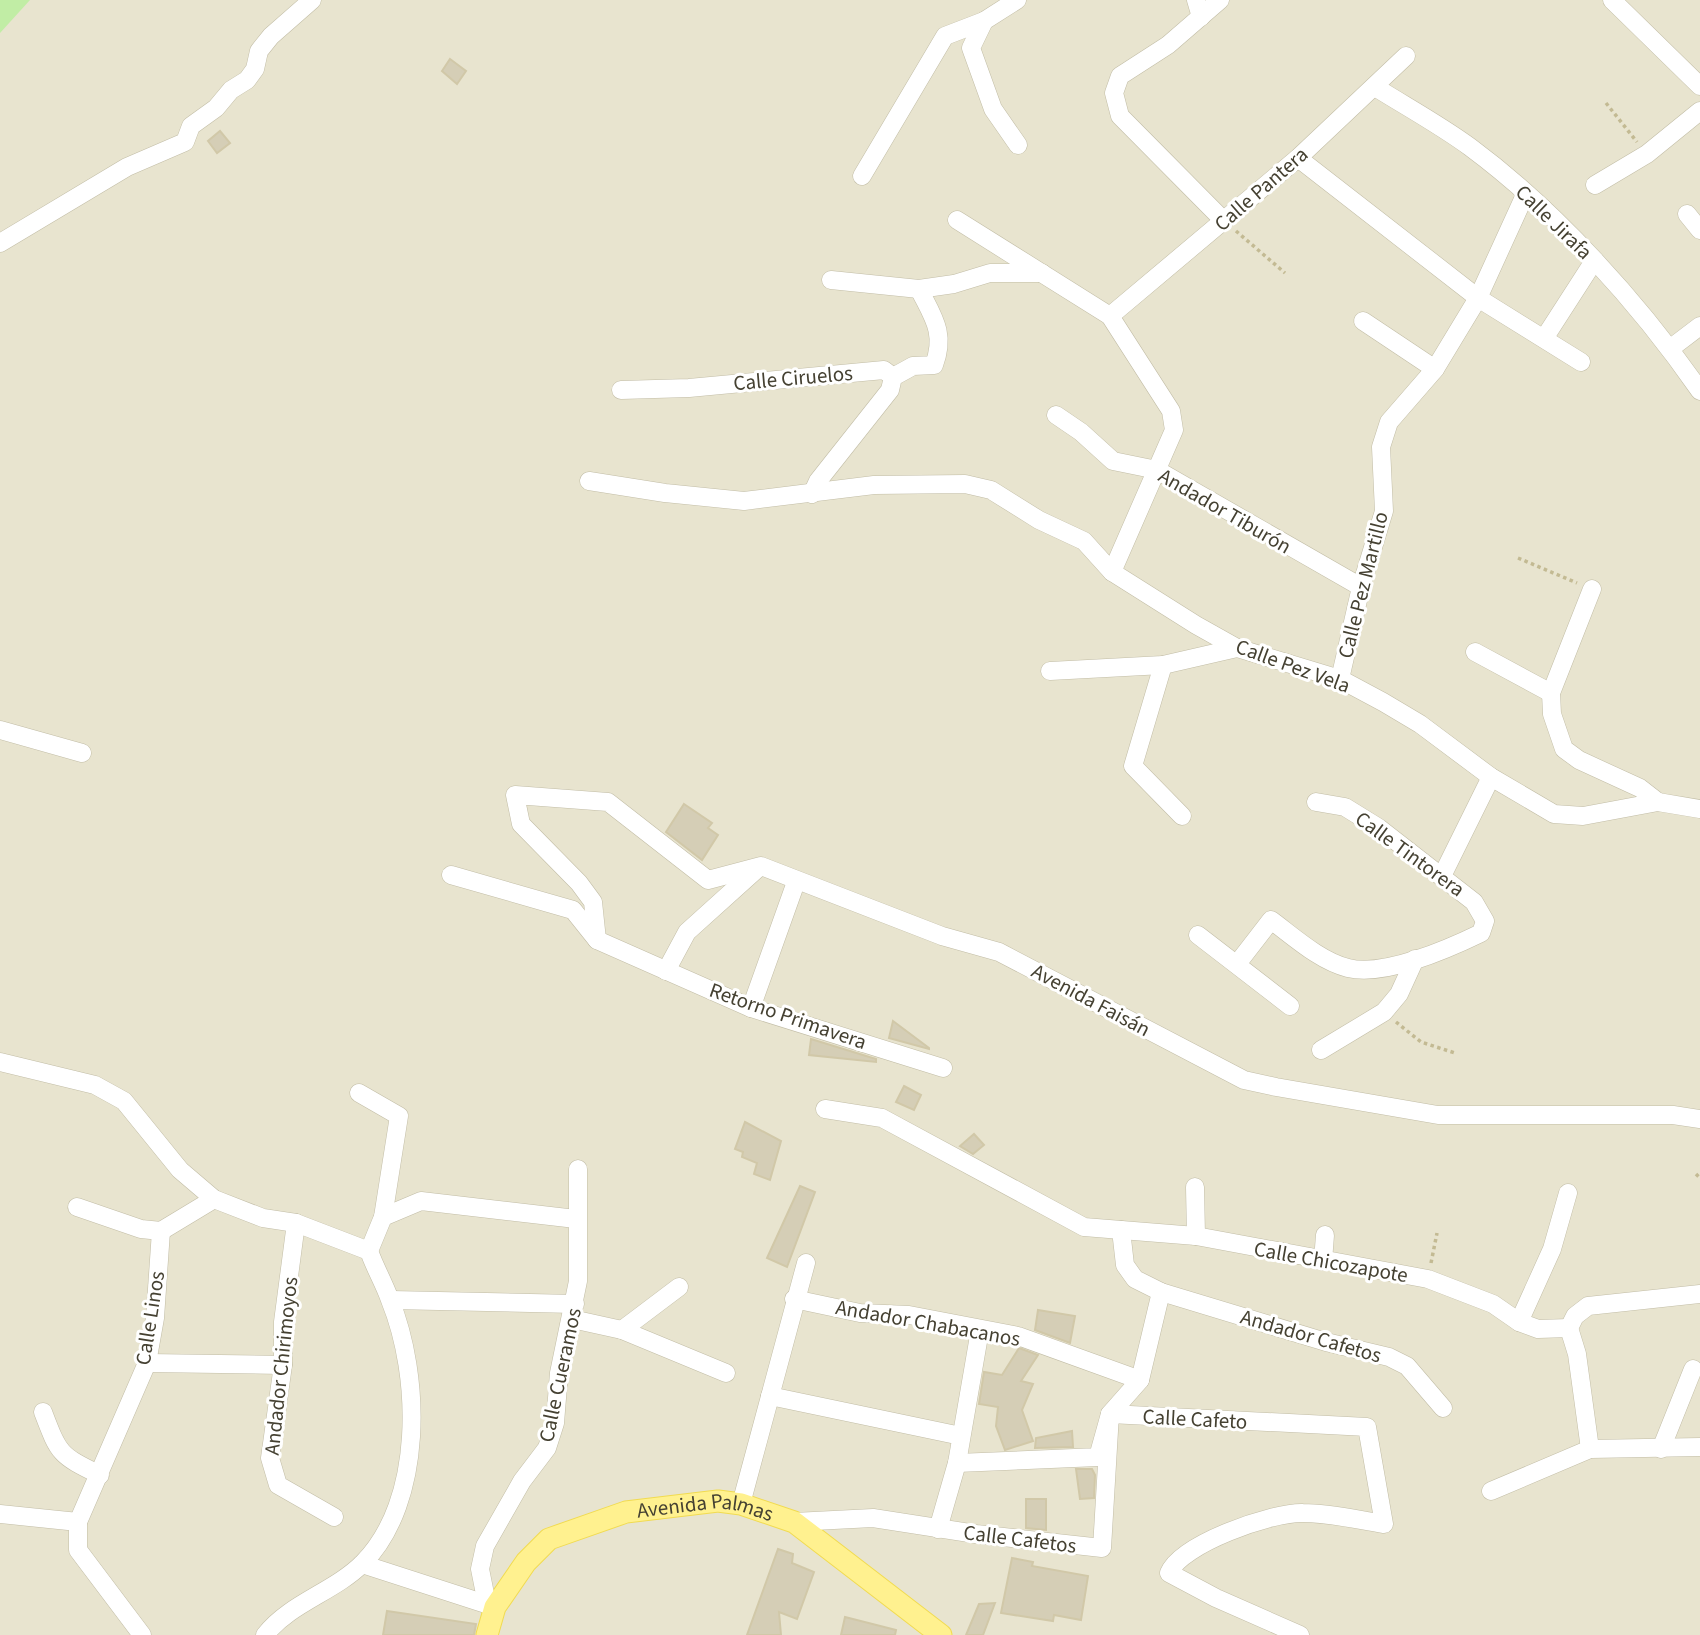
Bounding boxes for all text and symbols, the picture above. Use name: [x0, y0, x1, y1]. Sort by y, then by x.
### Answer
street label: Calle Pantera: [1208, 140, 1314, 238]
street label: Calle Jirafa: [1509, 178, 1599, 266]
street label: Calle Ciruelos: [732, 358, 854, 398]
street label: Andador Tiburón: [1153, 461, 1297, 561]
street label: Calle Pez Martillo: [1330, 508, 1396, 662]
street label: Calle Pez Vela: [1232, 631, 1354, 701]
street label: Calle Tintorera: [1349, 804, 1471, 904]
street label: Avenida Faisán: [1026, 956, 1156, 1044]
street label: Retorno Primavera: [705, 975, 871, 1057]
street label: Calle Chicozapote: [1252, 1234, 1410, 1290]
street label: Calle Linos: [128, 1269, 172, 1367]
street label: Andador Chirimoyos: [257, 1275, 305, 1457]
street label: Andador Chabacanos: [833, 1292, 1023, 1354]
street label: Andador Cafetos: [1237, 1302, 1385, 1370]
street label: Calle Cueramos: [531, 1305, 589, 1445]
street label: Calle Cafeto: [1142, 1401, 1248, 1437]
street label: Avenida Palmas: [635, 1486, 778, 1529]
street label: Calle Cafetos: [962, 1517, 1078, 1561]

